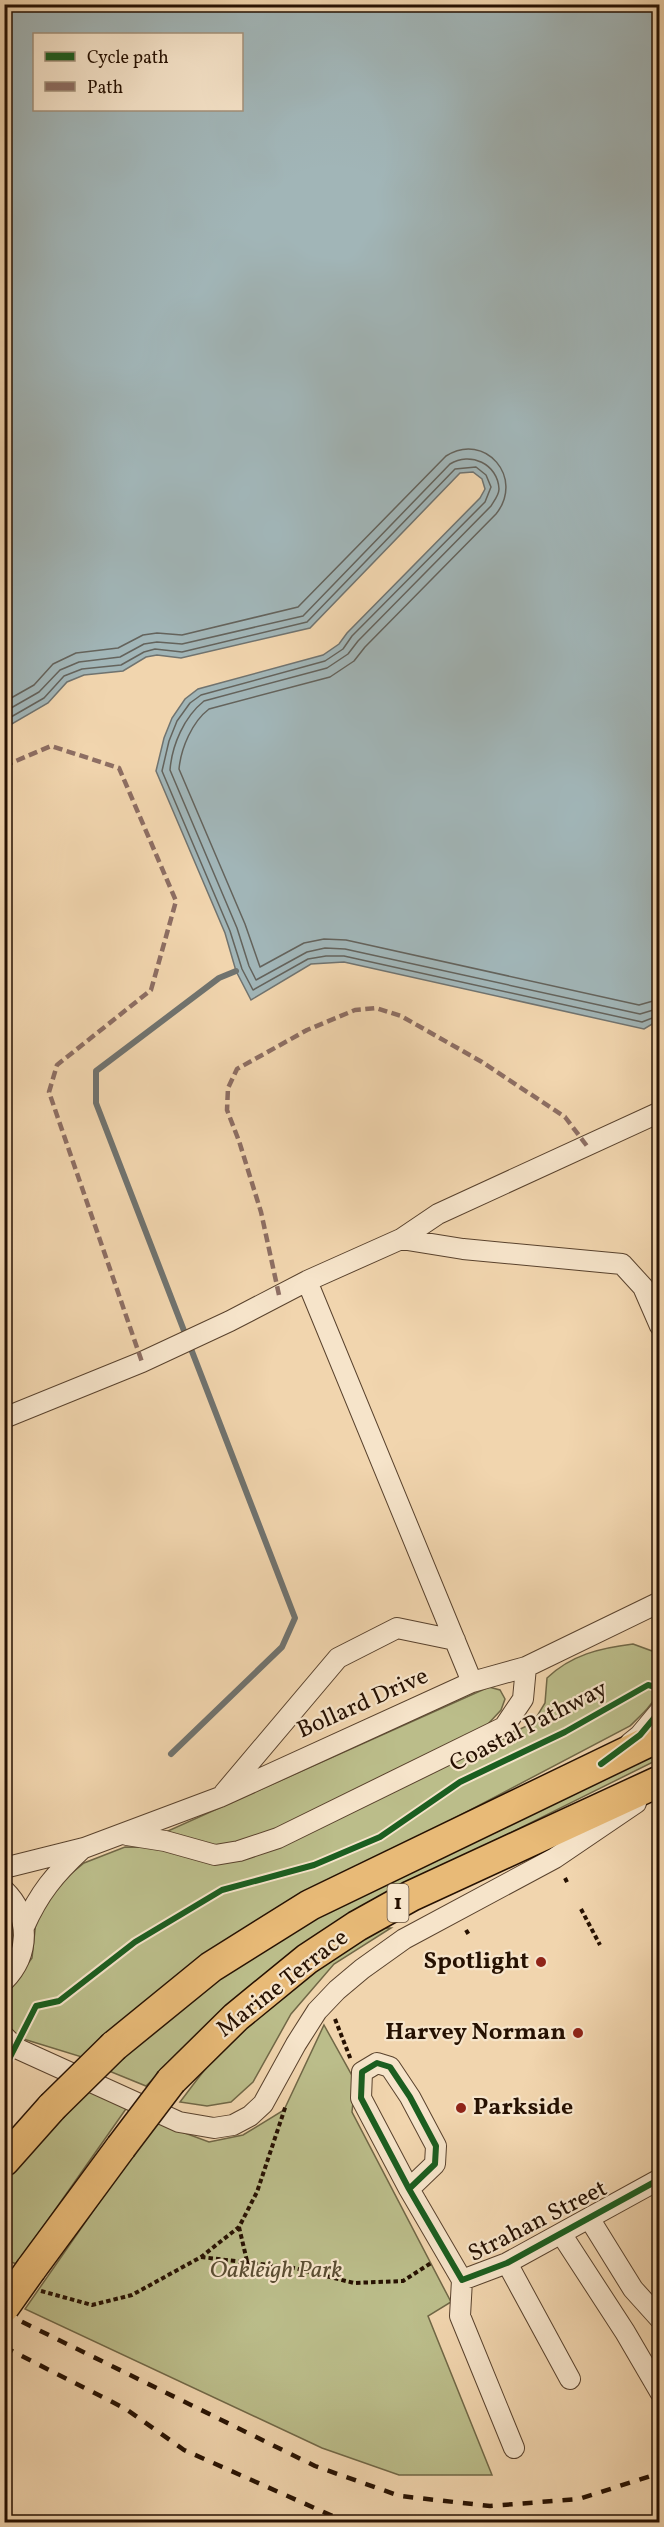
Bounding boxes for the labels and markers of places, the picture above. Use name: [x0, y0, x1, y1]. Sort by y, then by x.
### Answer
place label: Spotlight: [423, 1945, 529, 1979]
marker: Spotlight: [534, 1955, 548, 1969]
place label: Harvey Norman: [385, 2016, 566, 2050]
marker: Harvey Norman: [571, 2026, 585, 2040]
place label: Parkside: [473, 2091, 573, 2125]
marker: Parkside: [454, 2101, 468, 2115]

